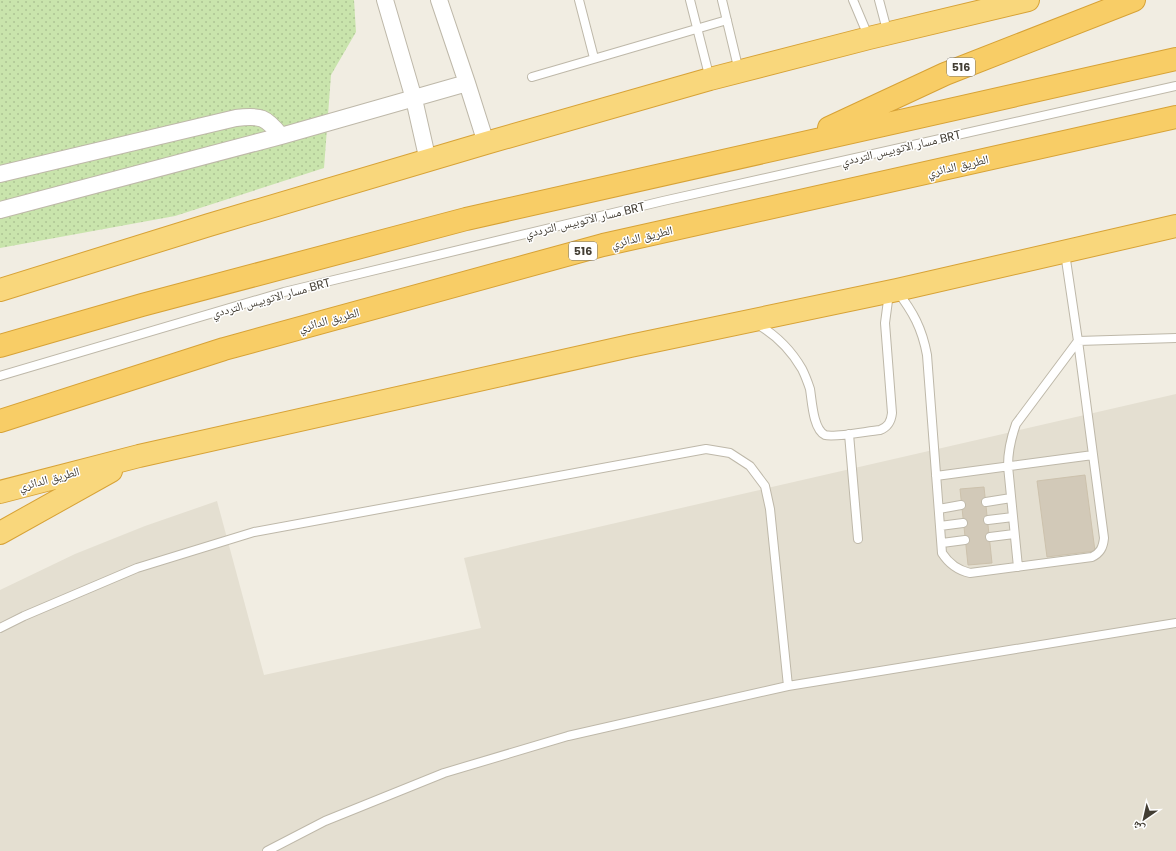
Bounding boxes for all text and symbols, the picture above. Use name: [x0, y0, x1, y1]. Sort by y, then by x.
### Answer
road number: 516: [947, 58, 975, 76]
street label: مسار الاتوبيس الترددي BRT: [839, 125, 963, 172]
street label: الطريق الدائري: [926, 150, 991, 183]
street label: مسار الاتوبيس الترددي BRT: [523, 197, 647, 244]
street label: الطريق الدائري: [610, 221, 675, 254]
road number: 516: [569, 242, 597, 260]
street label: مسار الاتوبيس الترددي BRT: [210, 273, 333, 324]
street label: الطريق الدائري: [297, 303, 362, 338]
street label: الطريق الدائري: [17, 462, 82, 497]
north arrow: [1124, 799, 1164, 839]
text: ش: [1129, 817, 1148, 837]

